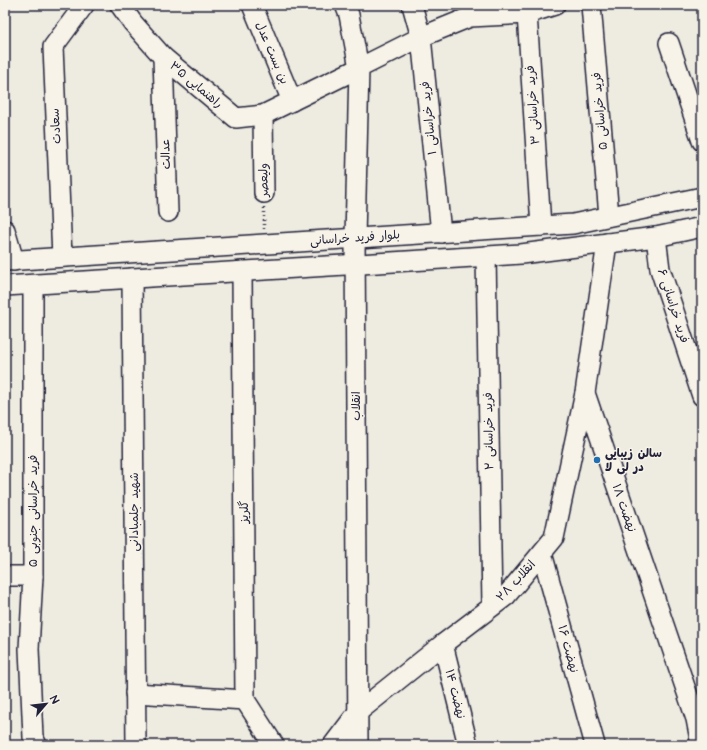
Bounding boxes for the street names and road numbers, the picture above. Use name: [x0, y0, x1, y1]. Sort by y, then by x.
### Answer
street label: بن بست عدل: [251, 19, 293, 87]
street label: راهنمایی ۳۵: [166, 58, 226, 112]
street label: فرید خراسانی ۳: [522, 65, 544, 145]
street label: فرید خراسانی ۵: [588, 71, 612, 151]
street label: فرید خراسانی ۱: [417, 80, 441, 156]
street label: سعادت: [47, 108, 65, 144]
street label: عدالت: [157, 138, 175, 170]
street label: ولیعصر: [255, 163, 273, 198]
street label: بلوار فرید خراسانی: [309, 226, 401, 250]
street label: فرید خراسانی ۶: [653, 267, 693, 345]
street label: انقلاب: [348, 391, 365, 421]
street label: فرید خراسانی ۲: [480, 392, 498, 470]
street label: فرید خراسانی جنوبی ۵: [25, 455, 42, 567]
street label: شهید جلمبادانی: [126, 473, 143, 551]
street label: نهضت ۱۸: [608, 482, 640, 534]
street label: گلریز: [236, 501, 253, 524]
street label: انقلاب ۲۸: [492, 557, 540, 605]
street label: نهضت ۱۶: [553, 623, 583, 675]
street label: نهضت ۱۴: [441, 667, 469, 721]

